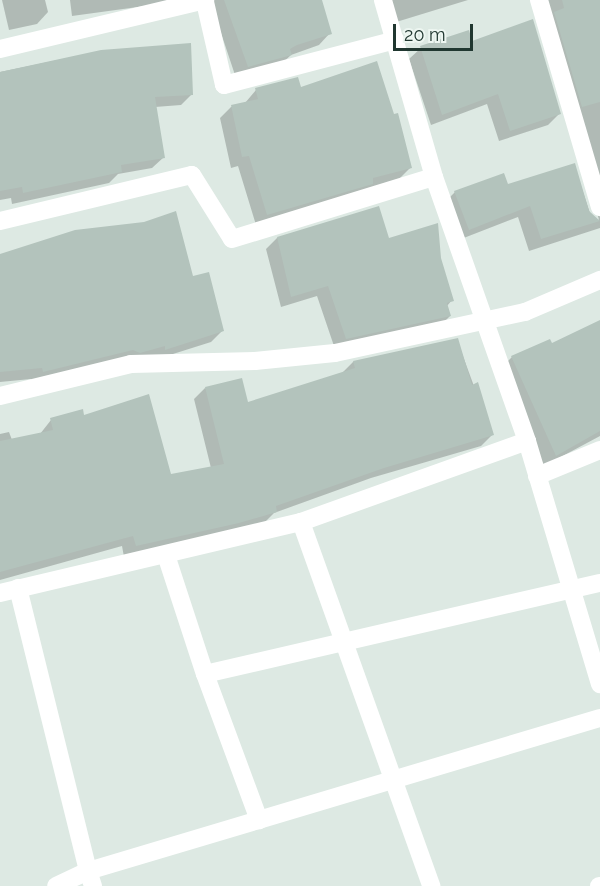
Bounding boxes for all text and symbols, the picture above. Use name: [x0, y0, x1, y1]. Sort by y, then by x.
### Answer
scale bar: [396, 12, 476, 50]
text: 20 m: [404, 24, 446, 45]

